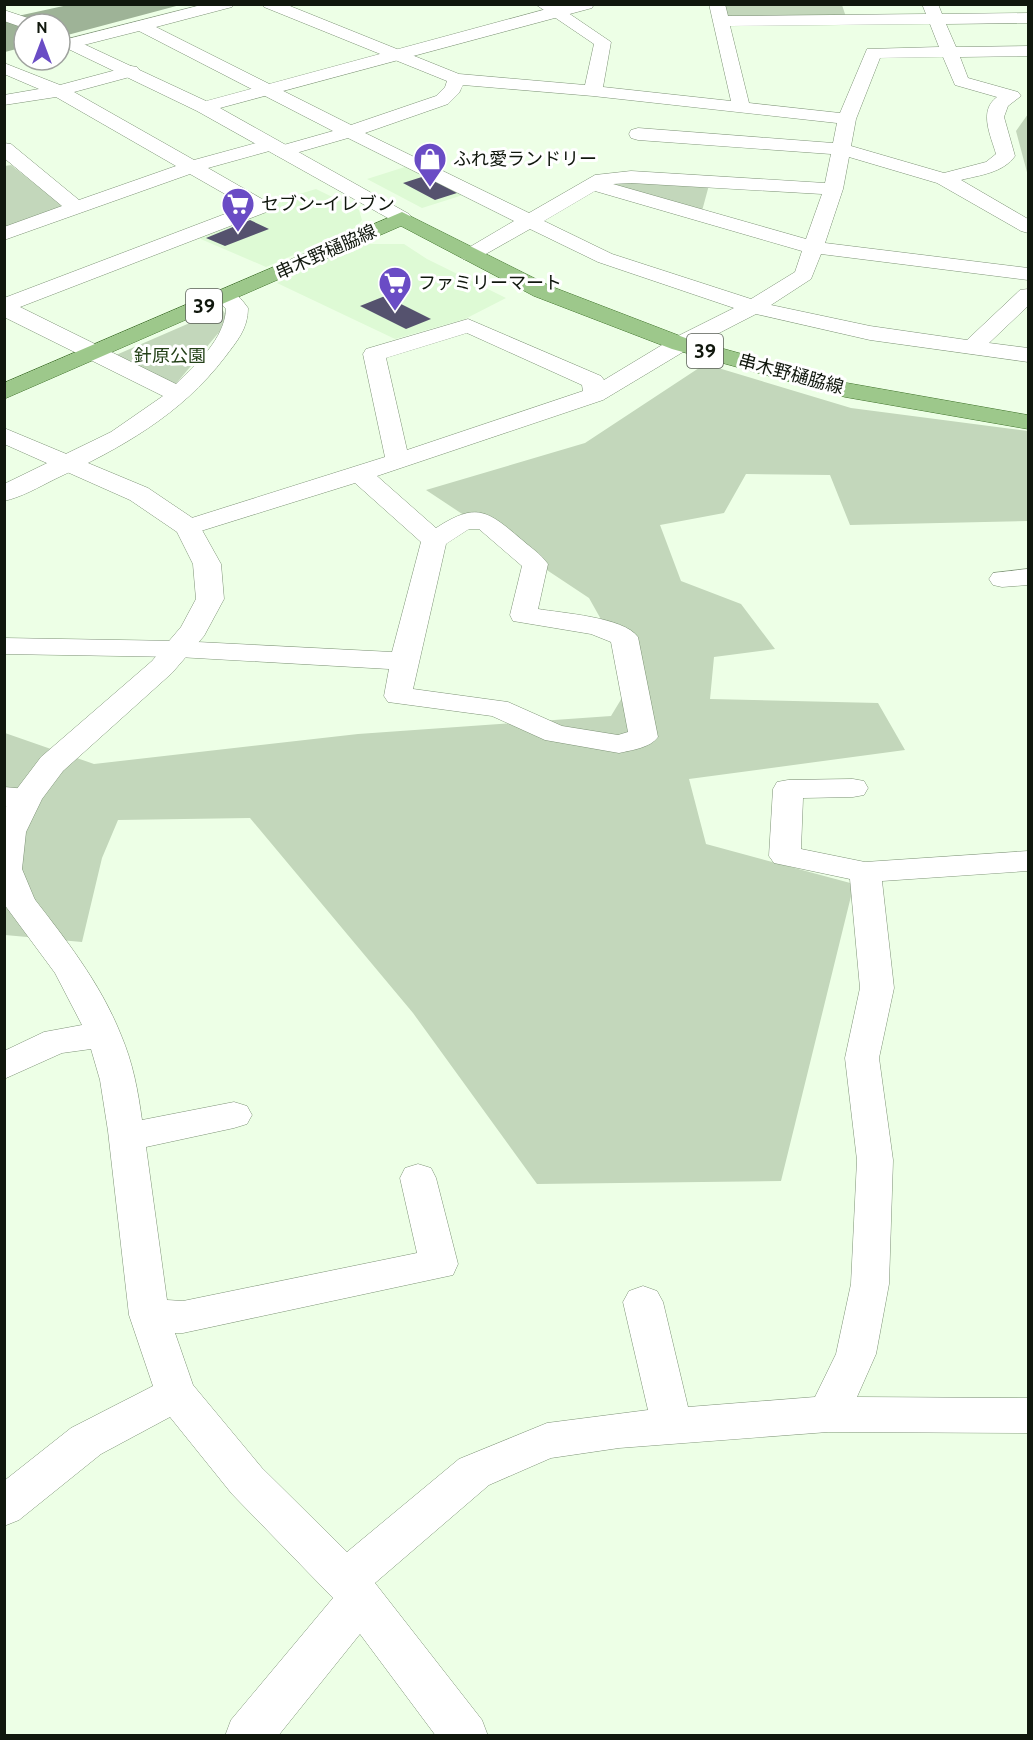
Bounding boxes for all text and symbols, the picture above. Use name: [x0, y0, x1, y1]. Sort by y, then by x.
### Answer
north arrow: [12, 12, 72, 72]
text: N: [36, 18, 48, 37]
shop icon: ふれ愛ランドリー: [412, 141, 448, 188]
place label: ふれ愛ランドリー: [453, 148, 597, 170]
supermarket icon: セブン-イレブン: [220, 186, 256, 233]
place label: セブン-イレブン: [261, 193, 395, 215]
street label: 串木野樋脇線: [272, 220, 380, 284]
supermarket icon: ファミリーマート: [377, 265, 413, 312]
place label: ファミリーマート: [418, 272, 562, 294]
road number: 39: [186, 289, 222, 323]
road number: 39: [687, 334, 723, 368]
park label: 針原公園: [134, 345, 206, 367]
street label: 串木野樋脇線: [736, 349, 846, 399]

